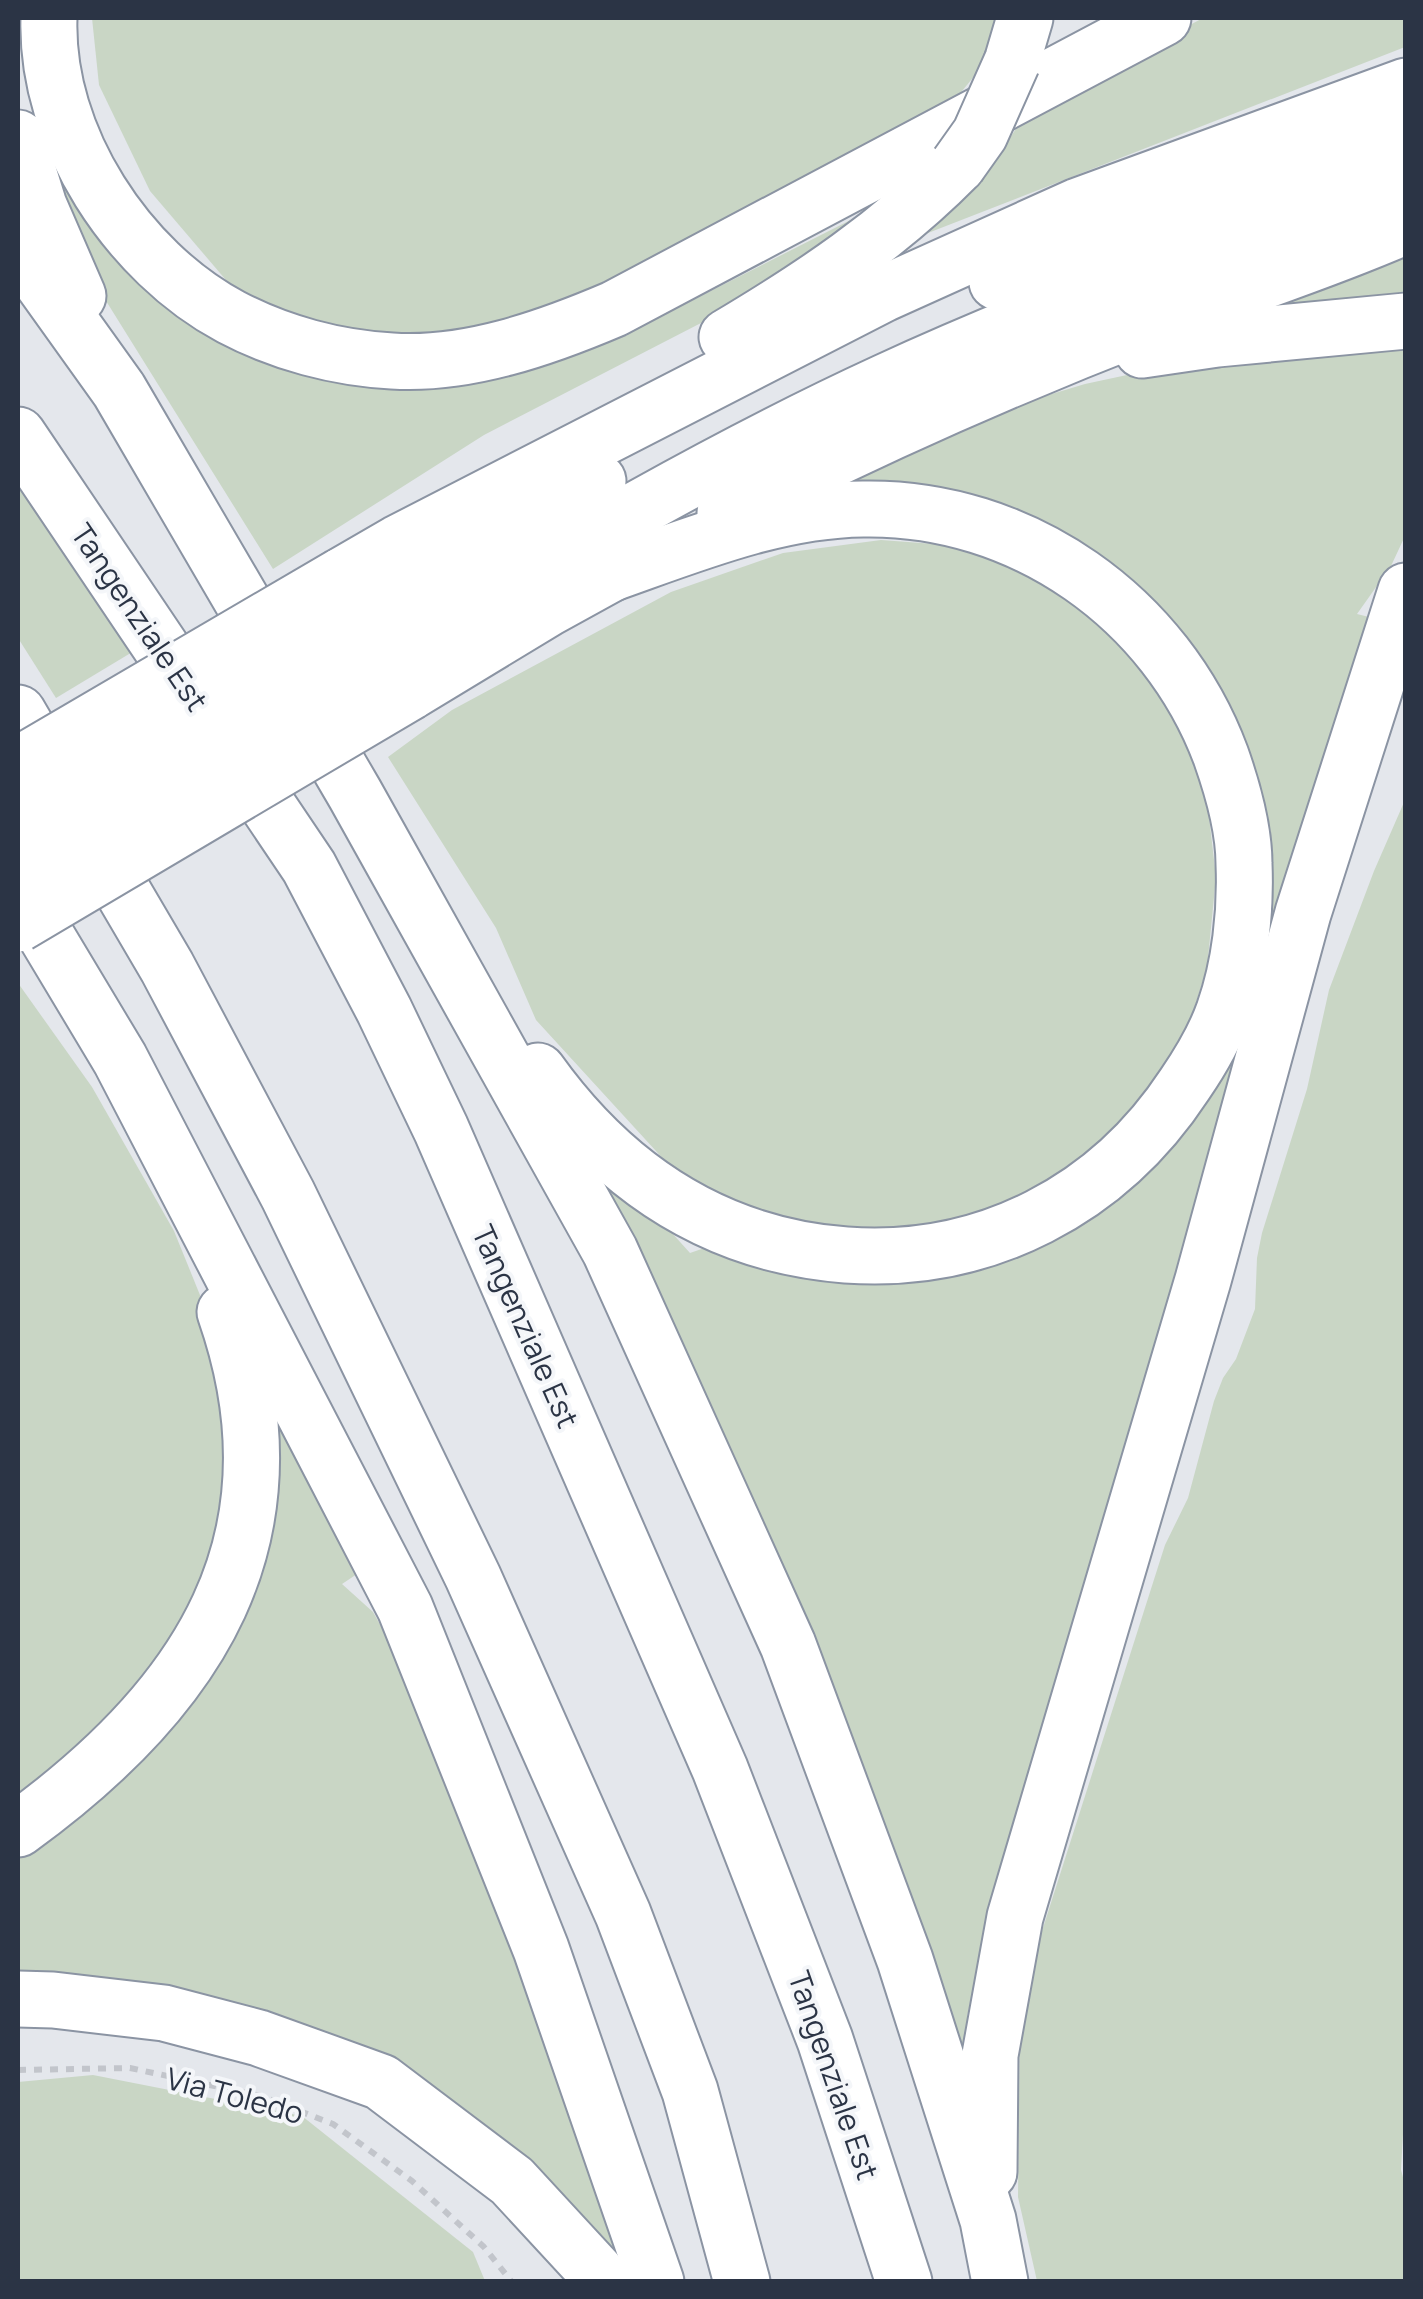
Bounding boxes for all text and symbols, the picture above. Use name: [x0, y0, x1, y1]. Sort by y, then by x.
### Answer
street label: Tangenziale Est: [62, 515, 218, 719]
street label: Tangenziale Est: [463, 1218, 589, 1434]
street label: Tangenziale Est: [779, 1965, 889, 2185]
street label: Via Toledo: [162, 2057, 308, 2133]

